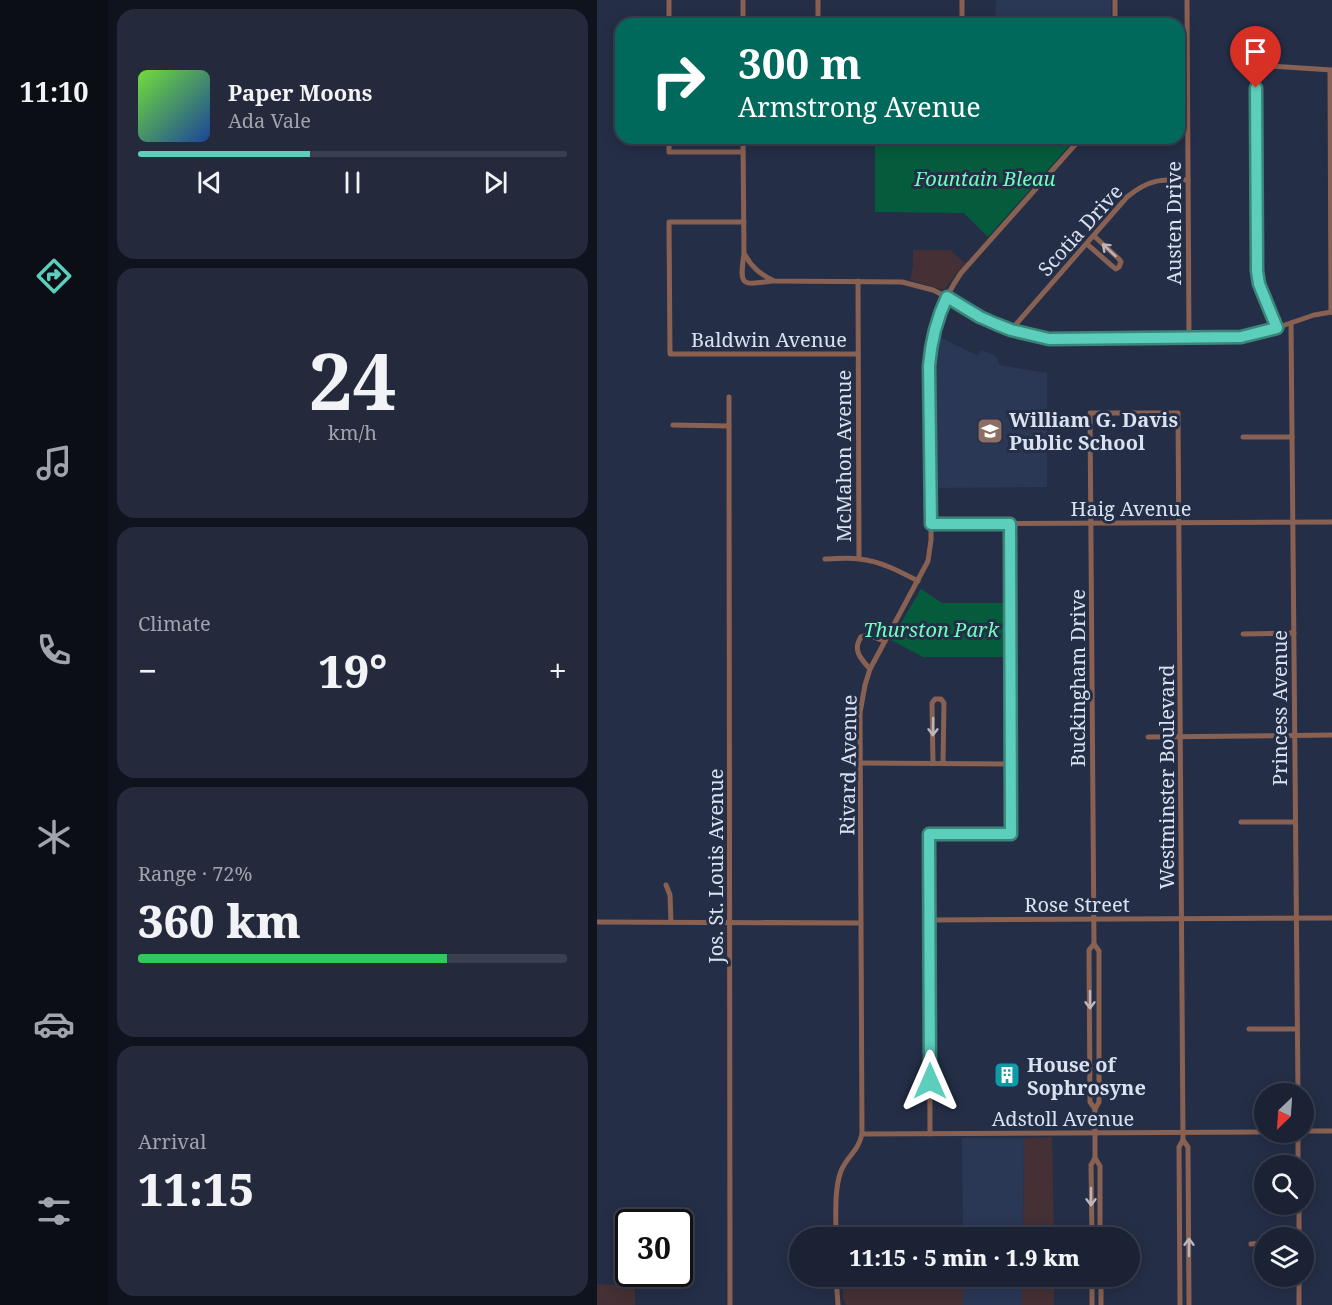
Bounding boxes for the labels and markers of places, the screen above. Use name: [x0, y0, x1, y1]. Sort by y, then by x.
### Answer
pin: [1230, 26, 1281, 88]
place label: William G. Davis Public School: [1009, 406, 1178, 456]
school or university icon: William G. Davis Public School: [975, 416, 1005, 446]
place label: House of Sophrosyne: [1027, 1051, 1146, 1101]
building icon: House of Sophrosyne: [992, 1060, 1022, 1090]

